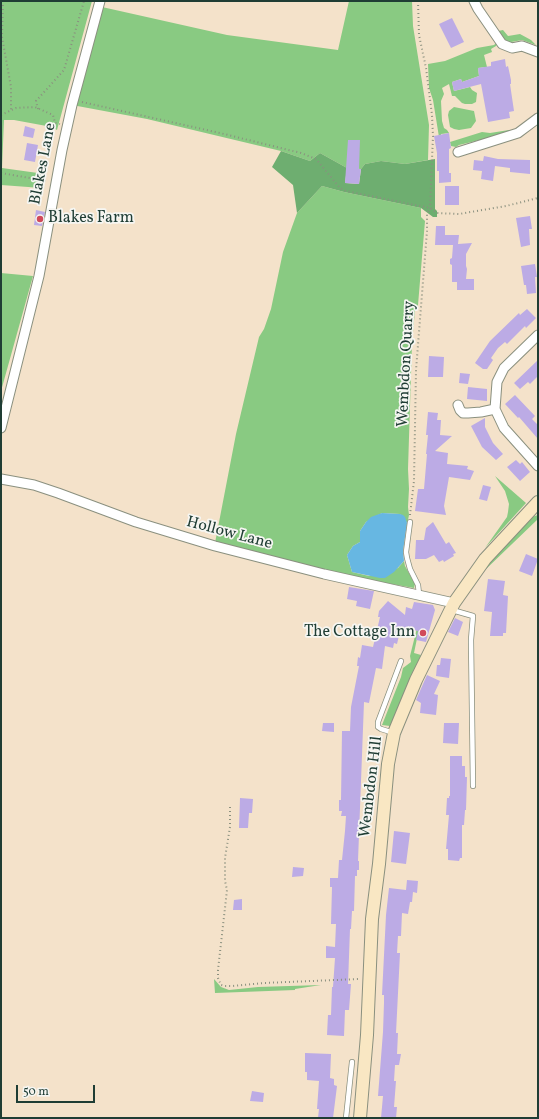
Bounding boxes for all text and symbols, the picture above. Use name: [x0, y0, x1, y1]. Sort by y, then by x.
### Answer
street label: Blakes Lane: [27, 121, 61, 207]
place label: Blakes Farm: [48, 209, 134, 229]
marker: Blakes Farm: [35, 214, 45, 224]
street label: Wembdon Quarry: [394, 300, 420, 428]
street label: Hollow Lane: [184, 513, 274, 555]
place label: The Cottage Inn: [304, 623, 415, 643]
marker: The Cottage Inn: [418, 628, 428, 638]
street label: Wembdon Hill: [356, 735, 388, 839]
scale bar: [18, 1077, 97, 1103]
text: 50 m: [23, 1084, 49, 1100]

